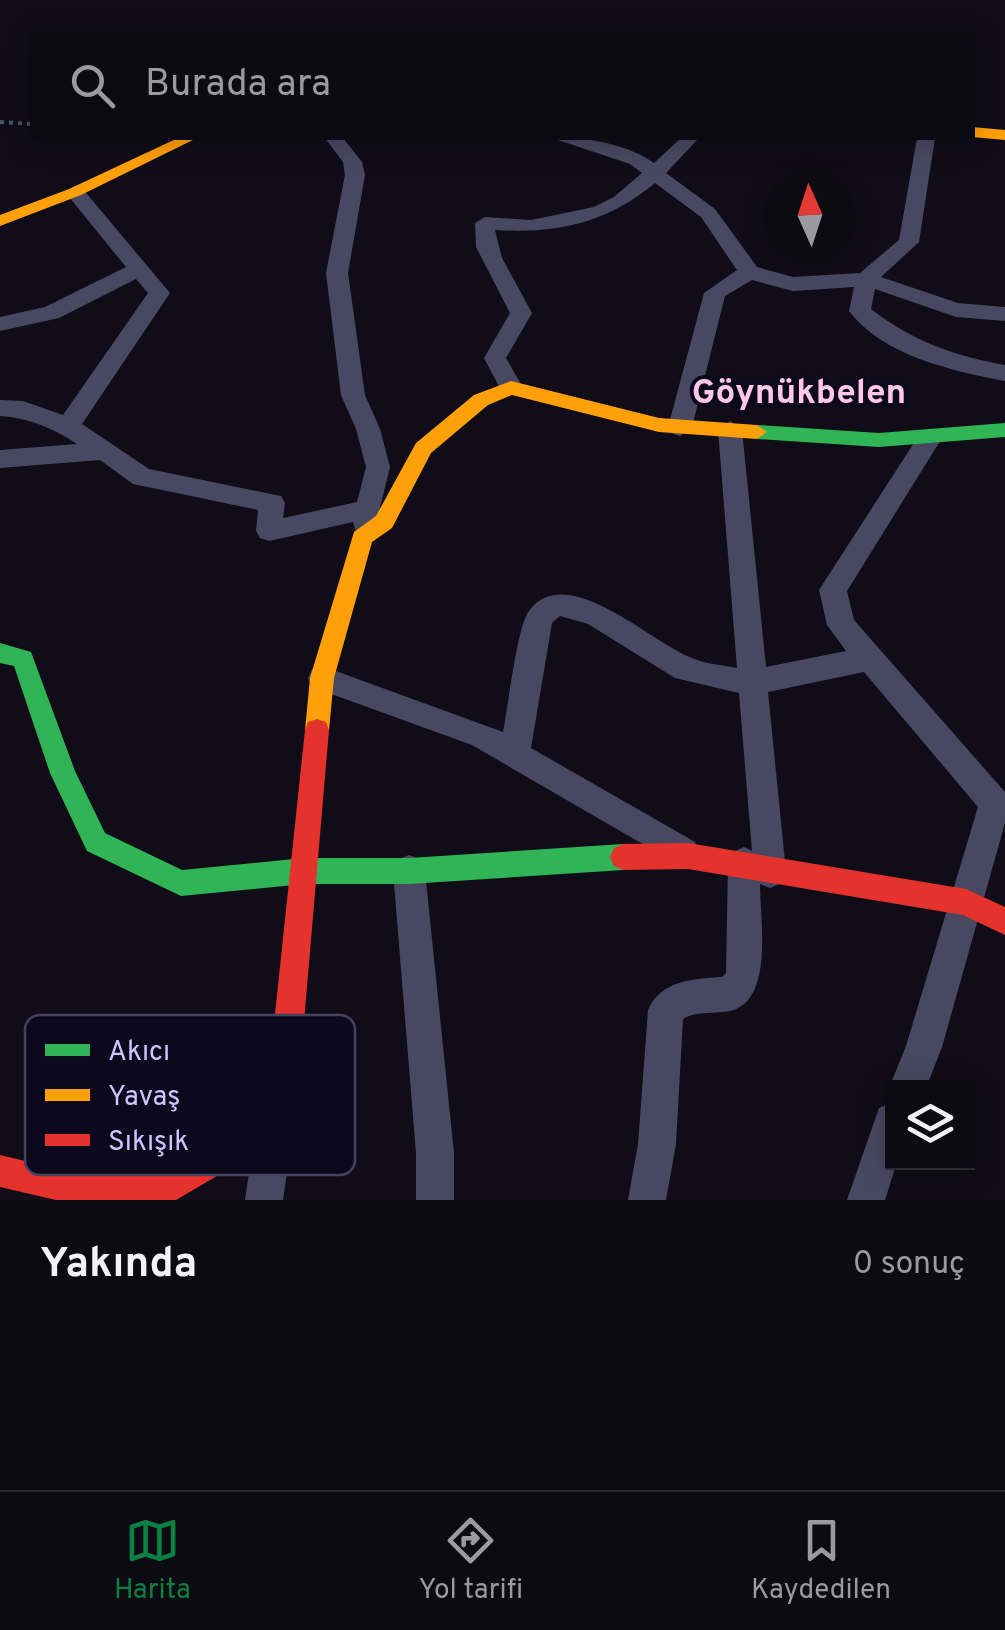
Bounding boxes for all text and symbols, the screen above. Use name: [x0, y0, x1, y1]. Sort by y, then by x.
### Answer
search box: [30, 30, 975, 140]
icon: search: [65, 58, 120, 113]
text: Burada ara: [145, 61, 331, 110]
north arrow: [765, 170, 855, 260]
district label: Göynükbelen: [692, 372, 906, 416]
legend: [25, 1015, 355, 1175]
text: Akıcı: [108, 1035, 170, 1071]
text: Yavaş: [108, 1080, 180, 1116]
map controls: [885, 1080, 975, 1170]
button: layers: [885, 1080, 975, 1170]
text: Sıkışık: [108, 1125, 189, 1161]
text: Yakında: [40, 1239, 197, 1292]
text: 0 sonuç: [853, 1245, 965, 1285]
tab: Harita: [114, 1513, 191, 1609]
tab: Yol tarifi: [419, 1513, 523, 1609]
tab: Kaydedilen: [751, 1513, 891, 1609]

